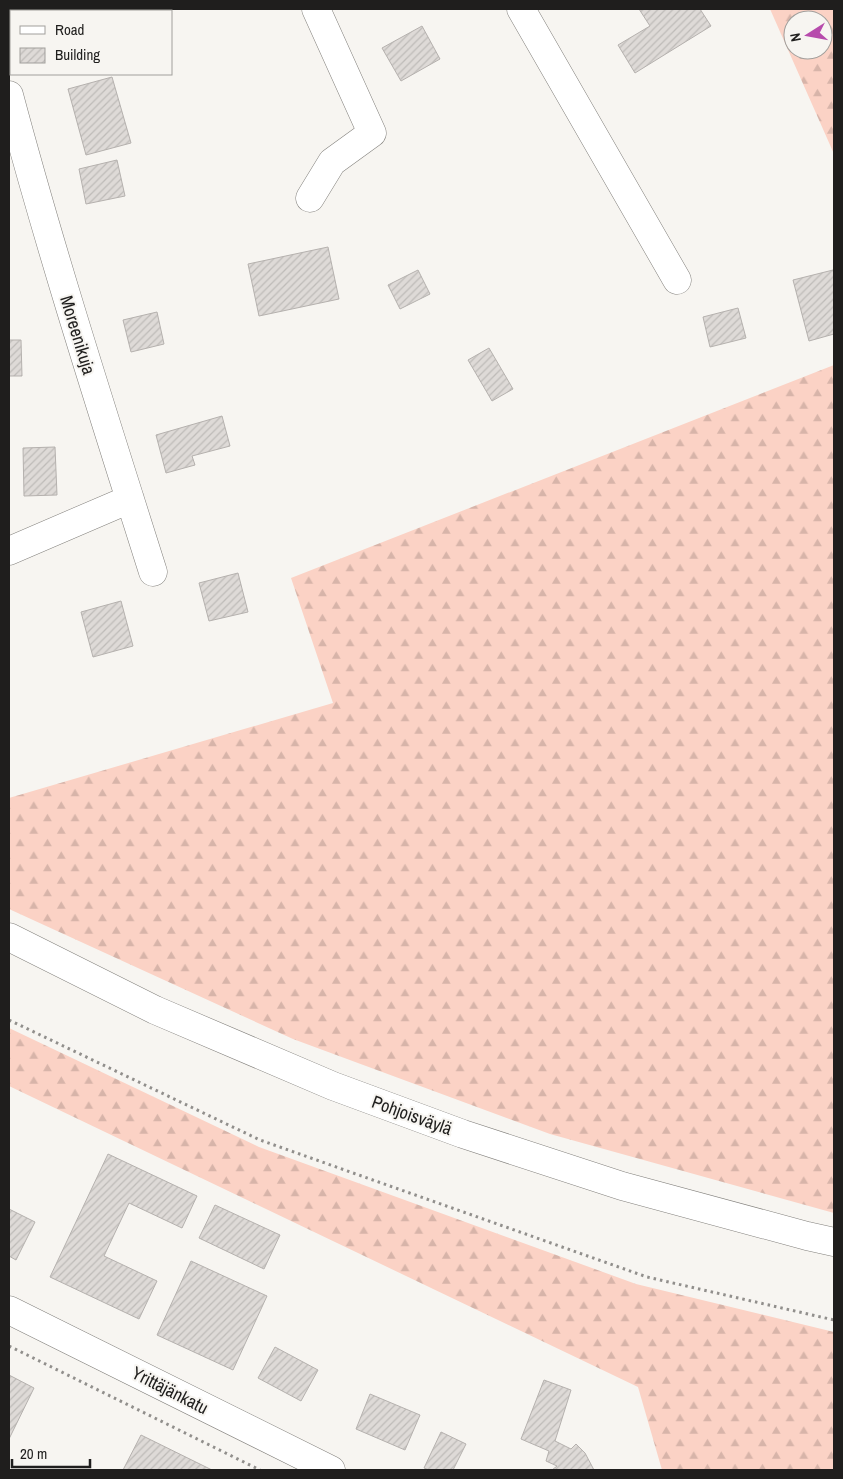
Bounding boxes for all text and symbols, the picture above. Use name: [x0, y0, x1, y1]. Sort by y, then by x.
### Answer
legend: [10, 10, 172, 75]
north arrow: [783, 10, 833, 60]
text: Road: [55, 19, 84, 40]
text: N: [786, 32, 805, 43]
text: Building: [55, 44, 100, 65]
street label: Moreenikuja: [54, 293, 102, 377]
street label: Pohjoisväylä: [368, 1089, 456, 1141]
street label: Yrittäjänkatu: [127, 1360, 213, 1420]
scale bar: [12, 1436, 90, 1468]
text: 20 m: [20, 1443, 47, 1464]

